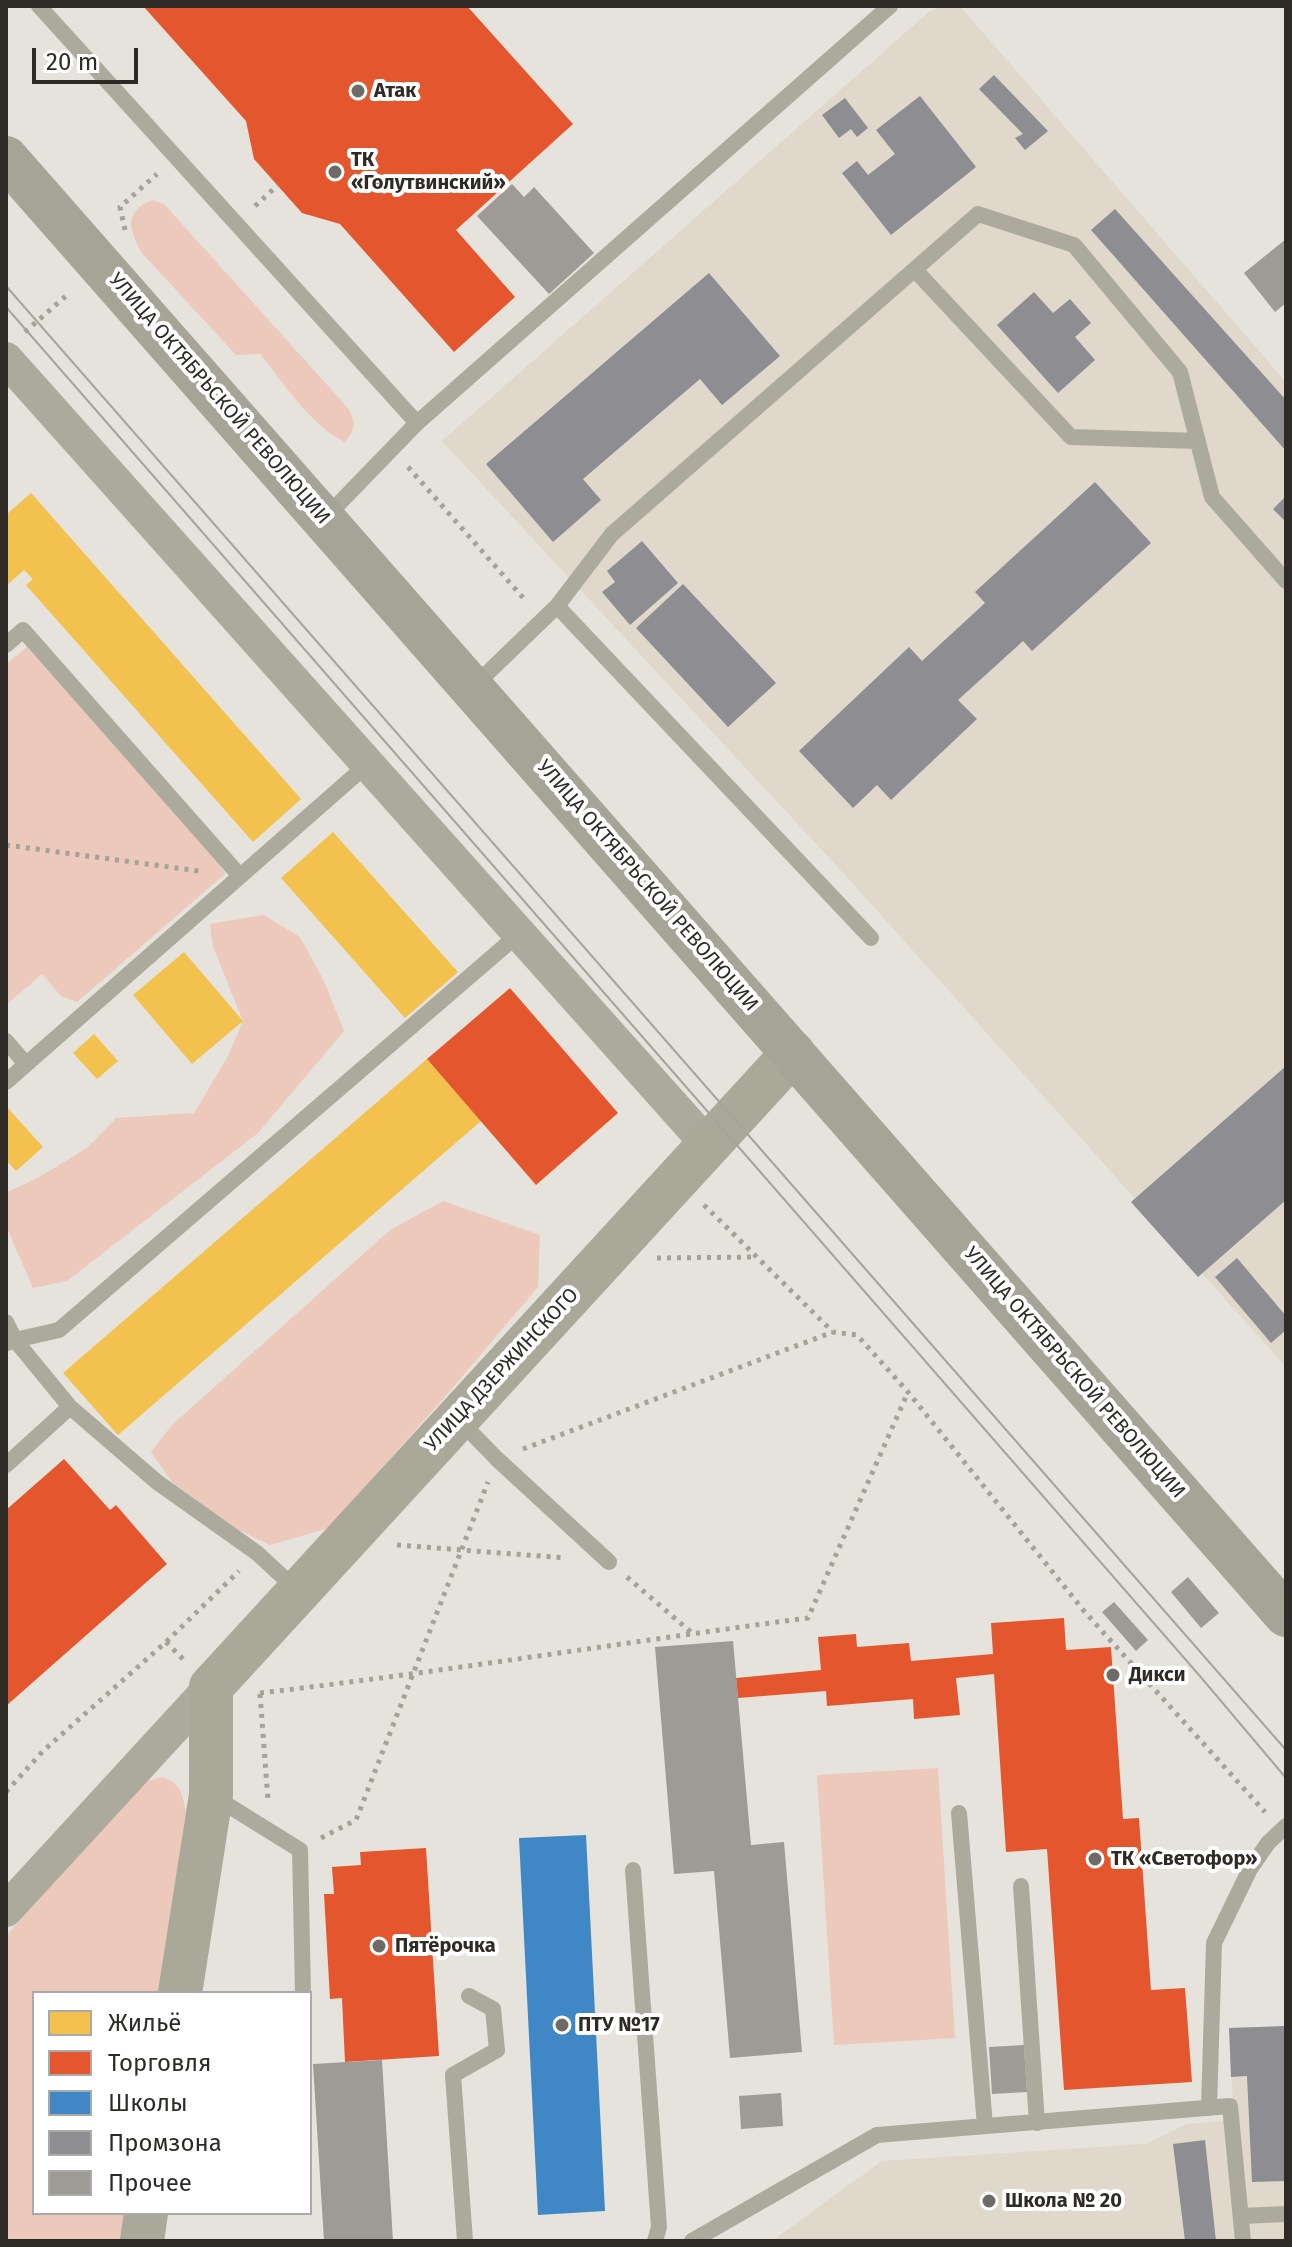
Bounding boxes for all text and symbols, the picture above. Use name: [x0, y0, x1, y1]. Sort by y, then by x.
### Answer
scale bar: [36, 32, 142, 82]
text: 20 m: [46, 48, 98, 76]
place label: Атак: [374, 79, 416, 103]
marker: Атак: [349, 82, 367, 100]
place label: ТК «Голутвинский»: [351, 148, 506, 195]
marker: ТК «Голутвинский»: [326, 163, 344, 181]
street label: УЛИЦА ОКТЯБРЬСКОЙ РЕВОЛЮЦИИ: [103, 269, 335, 529]
street label: УЛИЦА ОКТЯБРЬСКОЙ РЕВОЛЮЦИИ: [531, 756, 763, 1016]
street label: УЛИЦА ОКТЯБРЬСКОЙ РЕВОЛЮЦИИ: [958, 1243, 1190, 1503]
street label: УЛИЦА ДЗЕРЖИНСКОГО: [420, 1283, 584, 1457]
place label: Дикси: [1129, 1663, 1186, 1687]
marker: Дикси: [1104, 1666, 1122, 1684]
place label: ТК «Светофор»: [1111, 1847, 1257, 1871]
marker: ТК «Светофор»: [1086, 1850, 1104, 1868]
place label: Пятёрочка: [395, 1934, 496, 1958]
marker: Пятёрочка: [370, 1937, 388, 1955]
legend: [32, 1991, 312, 2215]
text: Жильё: [108, 2009, 181, 2037]
place label: ПТУ №17: [578, 2013, 660, 2037]
marker: ПТУ №17: [553, 2016, 571, 2034]
text: Торговля: [108, 2049, 211, 2077]
text: Школы: [108, 2089, 188, 2117]
text: Промзона: [108, 2129, 222, 2157]
text: Прочее: [108, 2169, 192, 2197]
place label: Школа № 20: [1005, 2189, 1122, 2213]
marker: Школа № 20: [980, 2192, 998, 2210]

